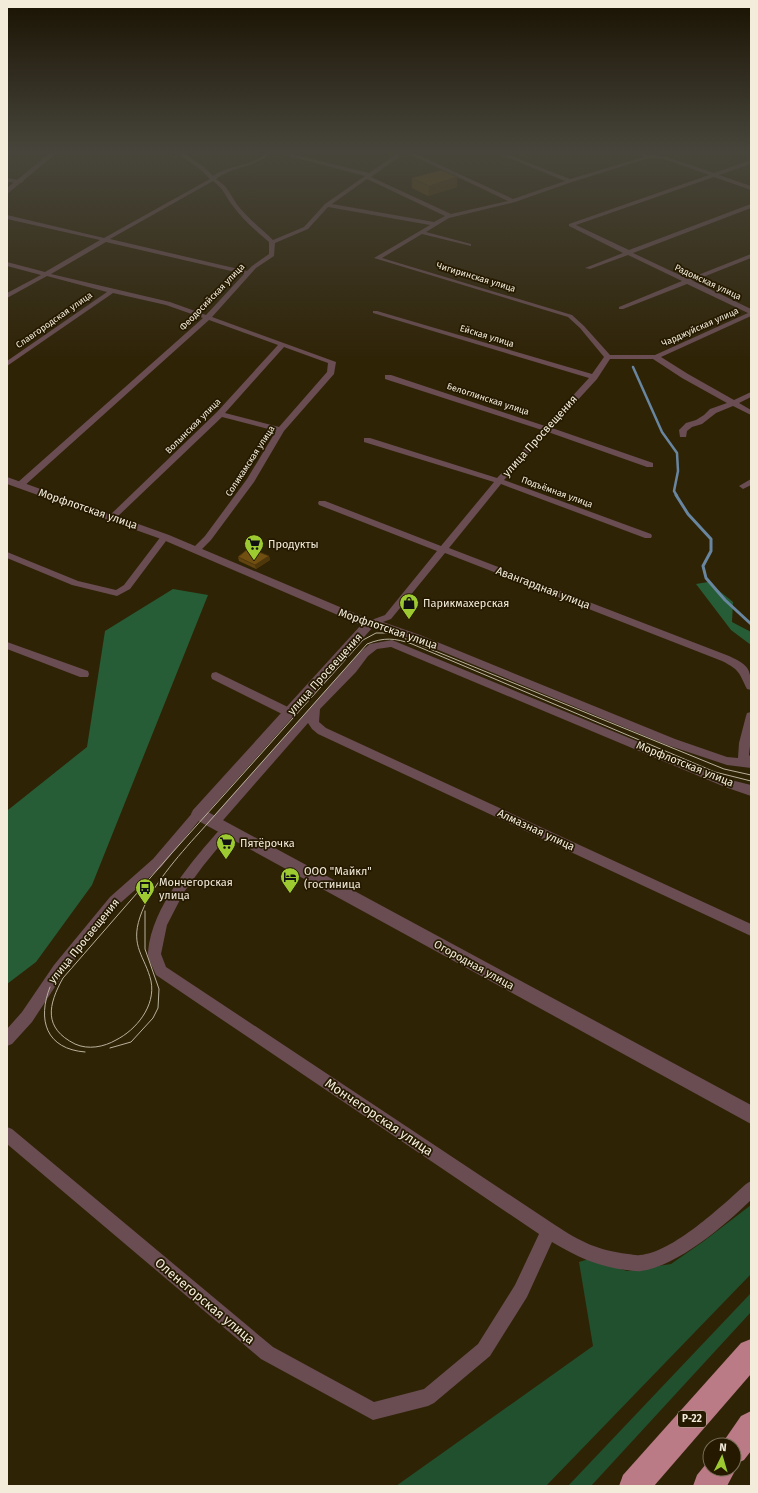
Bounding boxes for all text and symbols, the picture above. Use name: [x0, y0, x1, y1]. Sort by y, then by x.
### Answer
street label: Чигиринская улица: [435, 260, 517, 294]
street label: Феодосийская улица: [178, 261, 247, 332]
street label: Радомская улица: [673, 262, 743, 302]
street label: Славгородская улица: [14, 290, 94, 350]
street label: Чарджуйская улица: [660, 305, 740, 348]
street label: Ейская улица: [459, 323, 515, 349]
street label: Белоглинская улица: [446, 381, 531, 417]
street label: улица Просвещения: [500, 393, 580, 479]
street label: Волынская улица: [163, 396, 223, 456]
street label: Соликамская улица: [223, 424, 277, 498]
street label: Подъёмная улица: [520, 474, 594, 510]
street label: Морфлотская улица: [37, 486, 139, 532]
supermarket icon: Продукты: [243, 533, 265, 561]
place label: Продукты: [268, 538, 319, 551]
street label: Авангардная улица: [494, 564, 592, 612]
shop icon: Парикмахерская: [398, 592, 420, 620]
place label: Парикмахерская: [423, 597, 509, 610]
street label: Морфлотская улица: [337, 606, 439, 652]
street label: улица Просвещения: [285, 631, 365, 717]
street label: Морфлотская улица: [634, 738, 736, 790]
street label: Алмазная улица: [495, 806, 577, 854]
supermarket icon: Пятёрочка: [215, 832, 237, 860]
place label: Пятёрочка: [240, 837, 295, 850]
place label: ООО "Майкл" (гостиница: [304, 865, 372, 891]
hotel icon: ООО "Майкл" (гостиница: [279, 866, 301, 894]
place label: Мончегорская улица: [159, 876, 233, 902]
bus stop icon: Мончегорская улица: [134, 877, 156, 905]
street label: улица Просвещения: [46, 896, 122, 986]
street label: Огородная улица: [432, 938, 516, 992]
street label: Мончегорская улица: [322, 1075, 436, 1159]
street label: Оленегорская улица: [152, 1255, 258, 1347]
road number: Р-22: [678, 1411, 706, 1427]
north arrow: [702, 1437, 742, 1477]
text: N: [719, 1441, 727, 1454]

